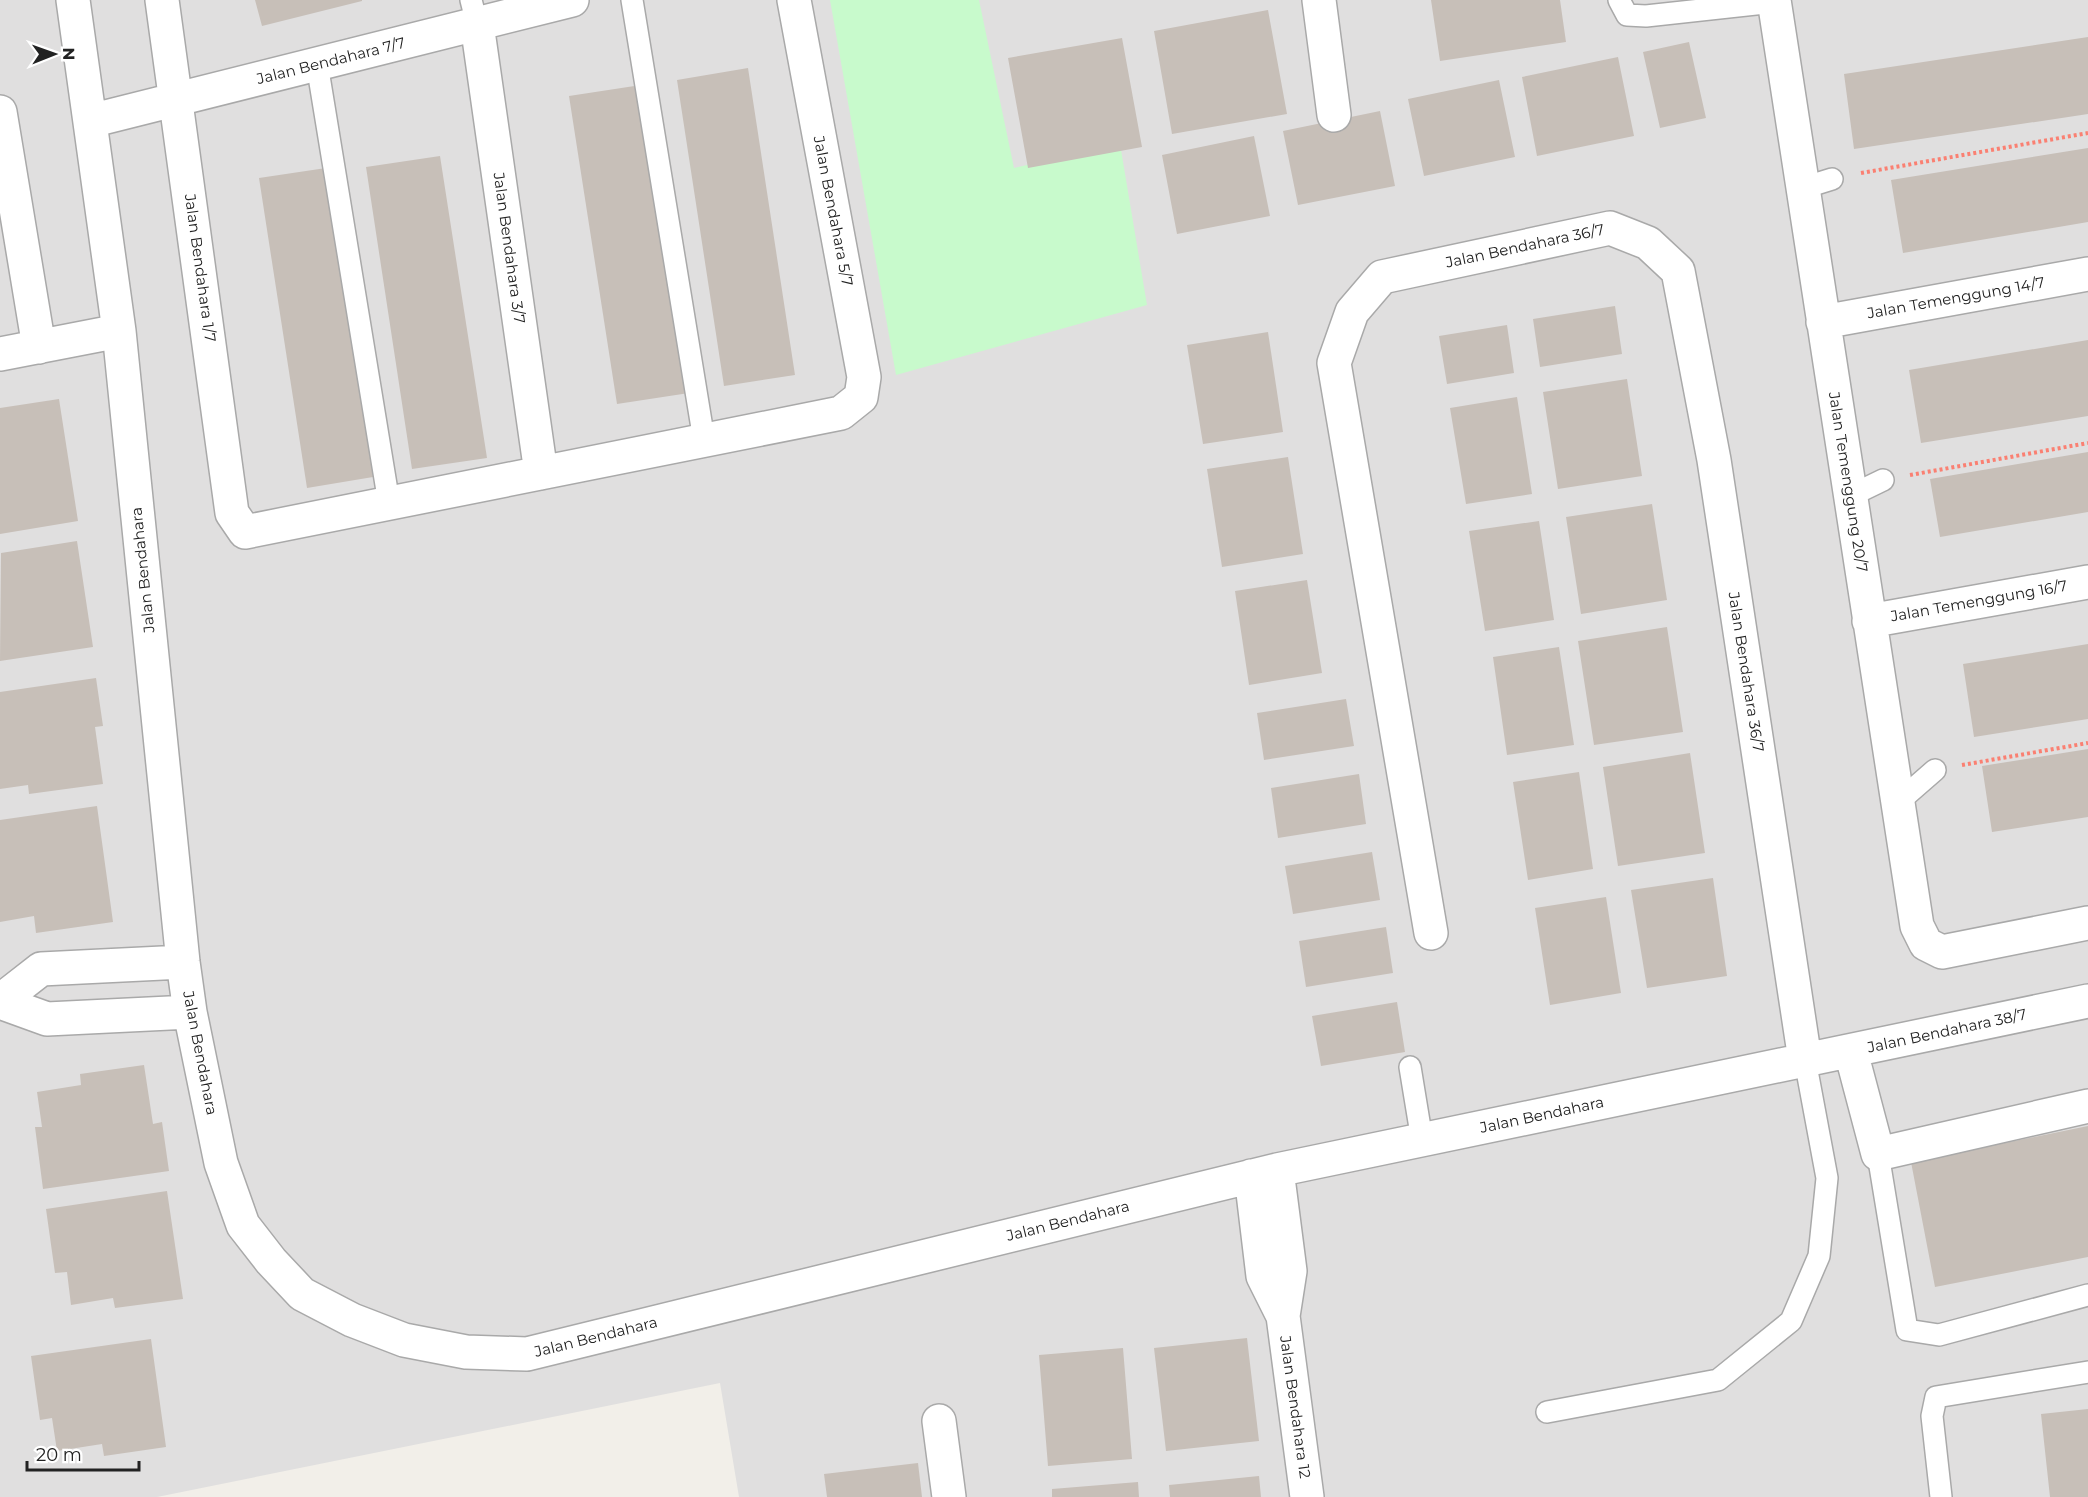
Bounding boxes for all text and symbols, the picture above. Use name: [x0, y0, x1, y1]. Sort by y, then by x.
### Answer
north arrow: [24, 24, 84, 84]
street label: Jalan Bendahara 7/7: [254, 33, 407, 88]
text: N: [59, 47, 78, 60]
street label: Jalan Bendahara 5/7: [809, 133, 857, 288]
street label: Jalan Bendahara 3/7: [489, 170, 530, 325]
street label: Jalan Bendahara 1/7: [181, 192, 220, 343]
street label: Jalan Bendahara 36/7: [1443, 219, 1606, 272]
street label: Jalan Temenggung 14/7: [1865, 272, 2046, 323]
street label: Jalan Temenggung 20/7: [1825, 389, 1872, 574]
street label: Jalan Bendahara: [126, 506, 159, 635]
street label: Jalan Temenggung 16/7: [1888, 576, 2069, 626]
street label: Jalan Bendahara 36/7: [1724, 590, 1769, 753]
street label: Jalan Bendahara: [179, 988, 222, 1117]
street label: Jalan Bendahara 38/7: [1865, 1004, 2028, 1057]
street label: Jalan Bendahara: [1477, 1092, 1606, 1137]
street label: Jalan Bendahara: [1003, 1196, 1131, 1245]
street label: Jalan Bendahara: [531, 1312, 659, 1361]
street label: Jalan Bendahara 12: [1276, 1333, 1315, 1480]
scale bar: [27, 1434, 140, 1472]
text: 20 m: [36, 1444, 82, 1466]

